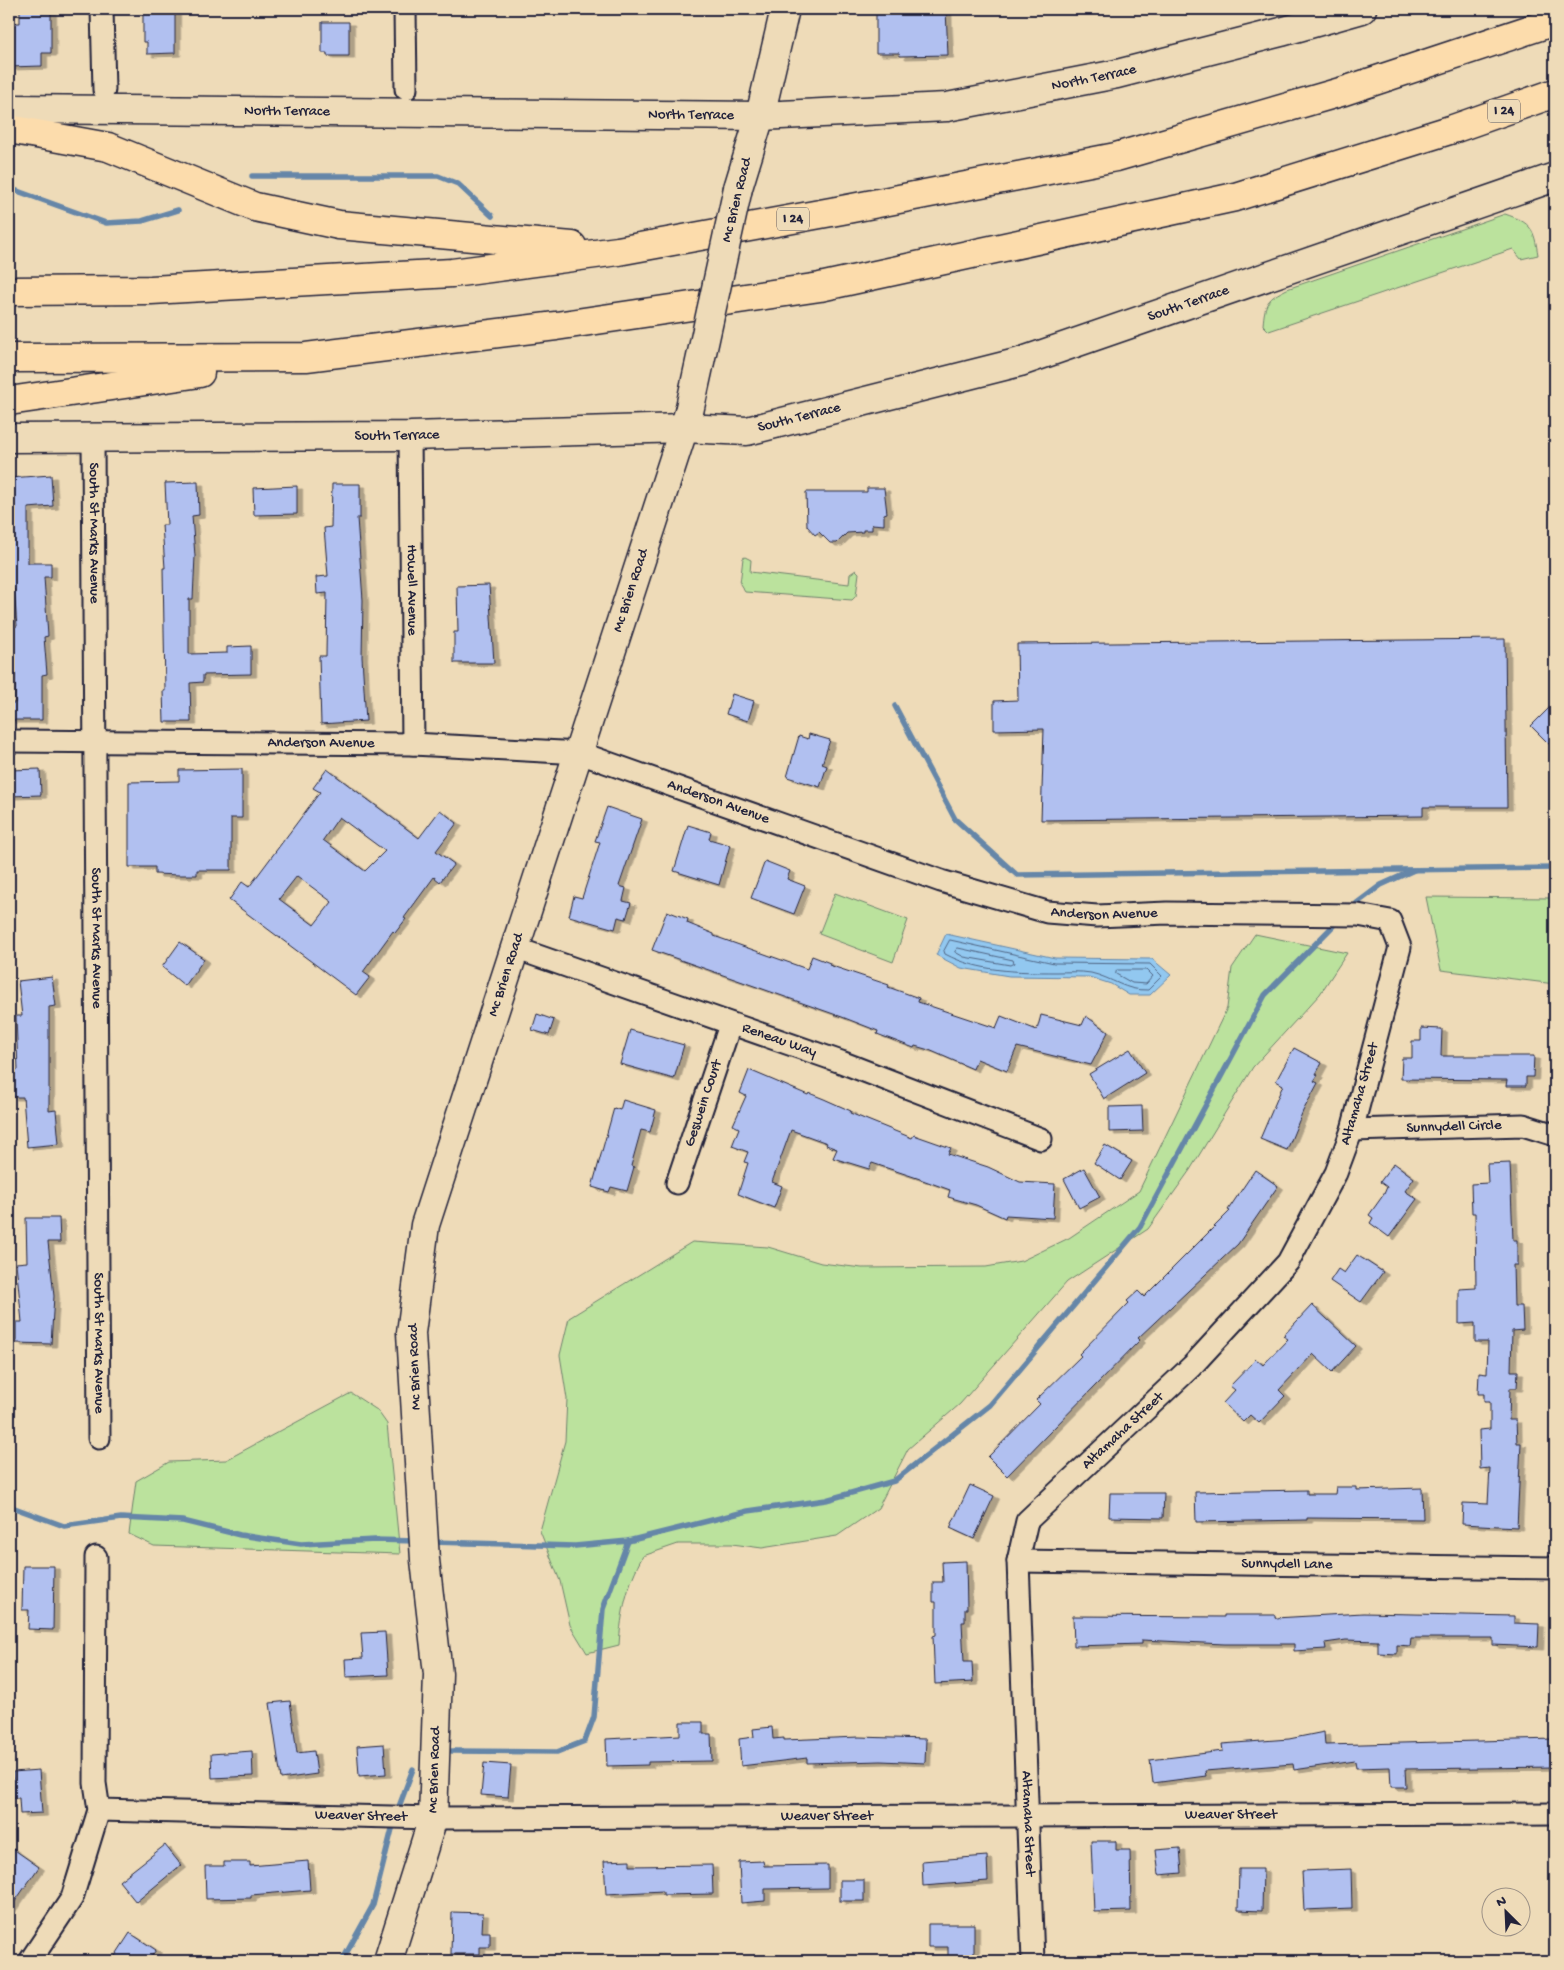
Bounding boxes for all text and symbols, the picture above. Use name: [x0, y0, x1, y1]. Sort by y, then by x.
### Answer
street label: North Terrace: [1050, 60, 1138, 95]
road number: I 24: [1488, 100, 1520, 122]
street label: North Terrace: [244, 102, 330, 121]
street label: North Terrace: [648, 106, 734, 125]
street label: Mc Brien Road: [718, 155, 756, 244]
road number: I 24: [777, 208, 809, 230]
street label: South Terrace: [1145, 281, 1232, 326]
street label: South Terrace: [756, 399, 843, 437]
street label: South Terrace: [354, 426, 440, 445]
street label: South St Marks Avenue: [84, 462, 103, 604]
street label: Howell Avenue: [402, 544, 421, 636]
street label: Mc Brien Road: [609, 546, 653, 635]
street label: Anderson Avenue: [267, 734, 375, 753]
street label: Anderson Avenue: [665, 776, 772, 828]
street label: South St Marks Avenue: [87, 867, 105, 1009]
street label: Anderson Avenue: [1050, 903, 1158, 925]
street label: Mc Brien Road: [484, 930, 529, 1019]
street label: Reneau Way: [740, 1019, 820, 1062]
street label: Altamaha Street: [1337, 1039, 1384, 1147]
street label: Geswein Court: [681, 1056, 727, 1149]
street label: Sunnydell Circle: [1406, 1117, 1502, 1137]
street label: South St Marks Avenue: [89, 1272, 108, 1414]
street label: Mc Brien Road: [404, 1322, 426, 1411]
street label: Altamaha Street: [1078, 1387, 1169, 1474]
street label: Sunnydell Lane: [1241, 1555, 1333, 1574]
street label: Mc Brien Road: [424, 1725, 445, 1814]
street label: Altamaha Street: [1017, 1770, 1039, 1878]
street label: Weaver Street: [315, 1806, 409, 1826]
street label: Weaver Street: [1185, 1806, 1279, 1824]
street label: Weaver Street: [781, 1807, 875, 1826]
north arrow: [1482, 1888, 1532, 1938]
text: N: [1494, 1893, 1509, 1912]

